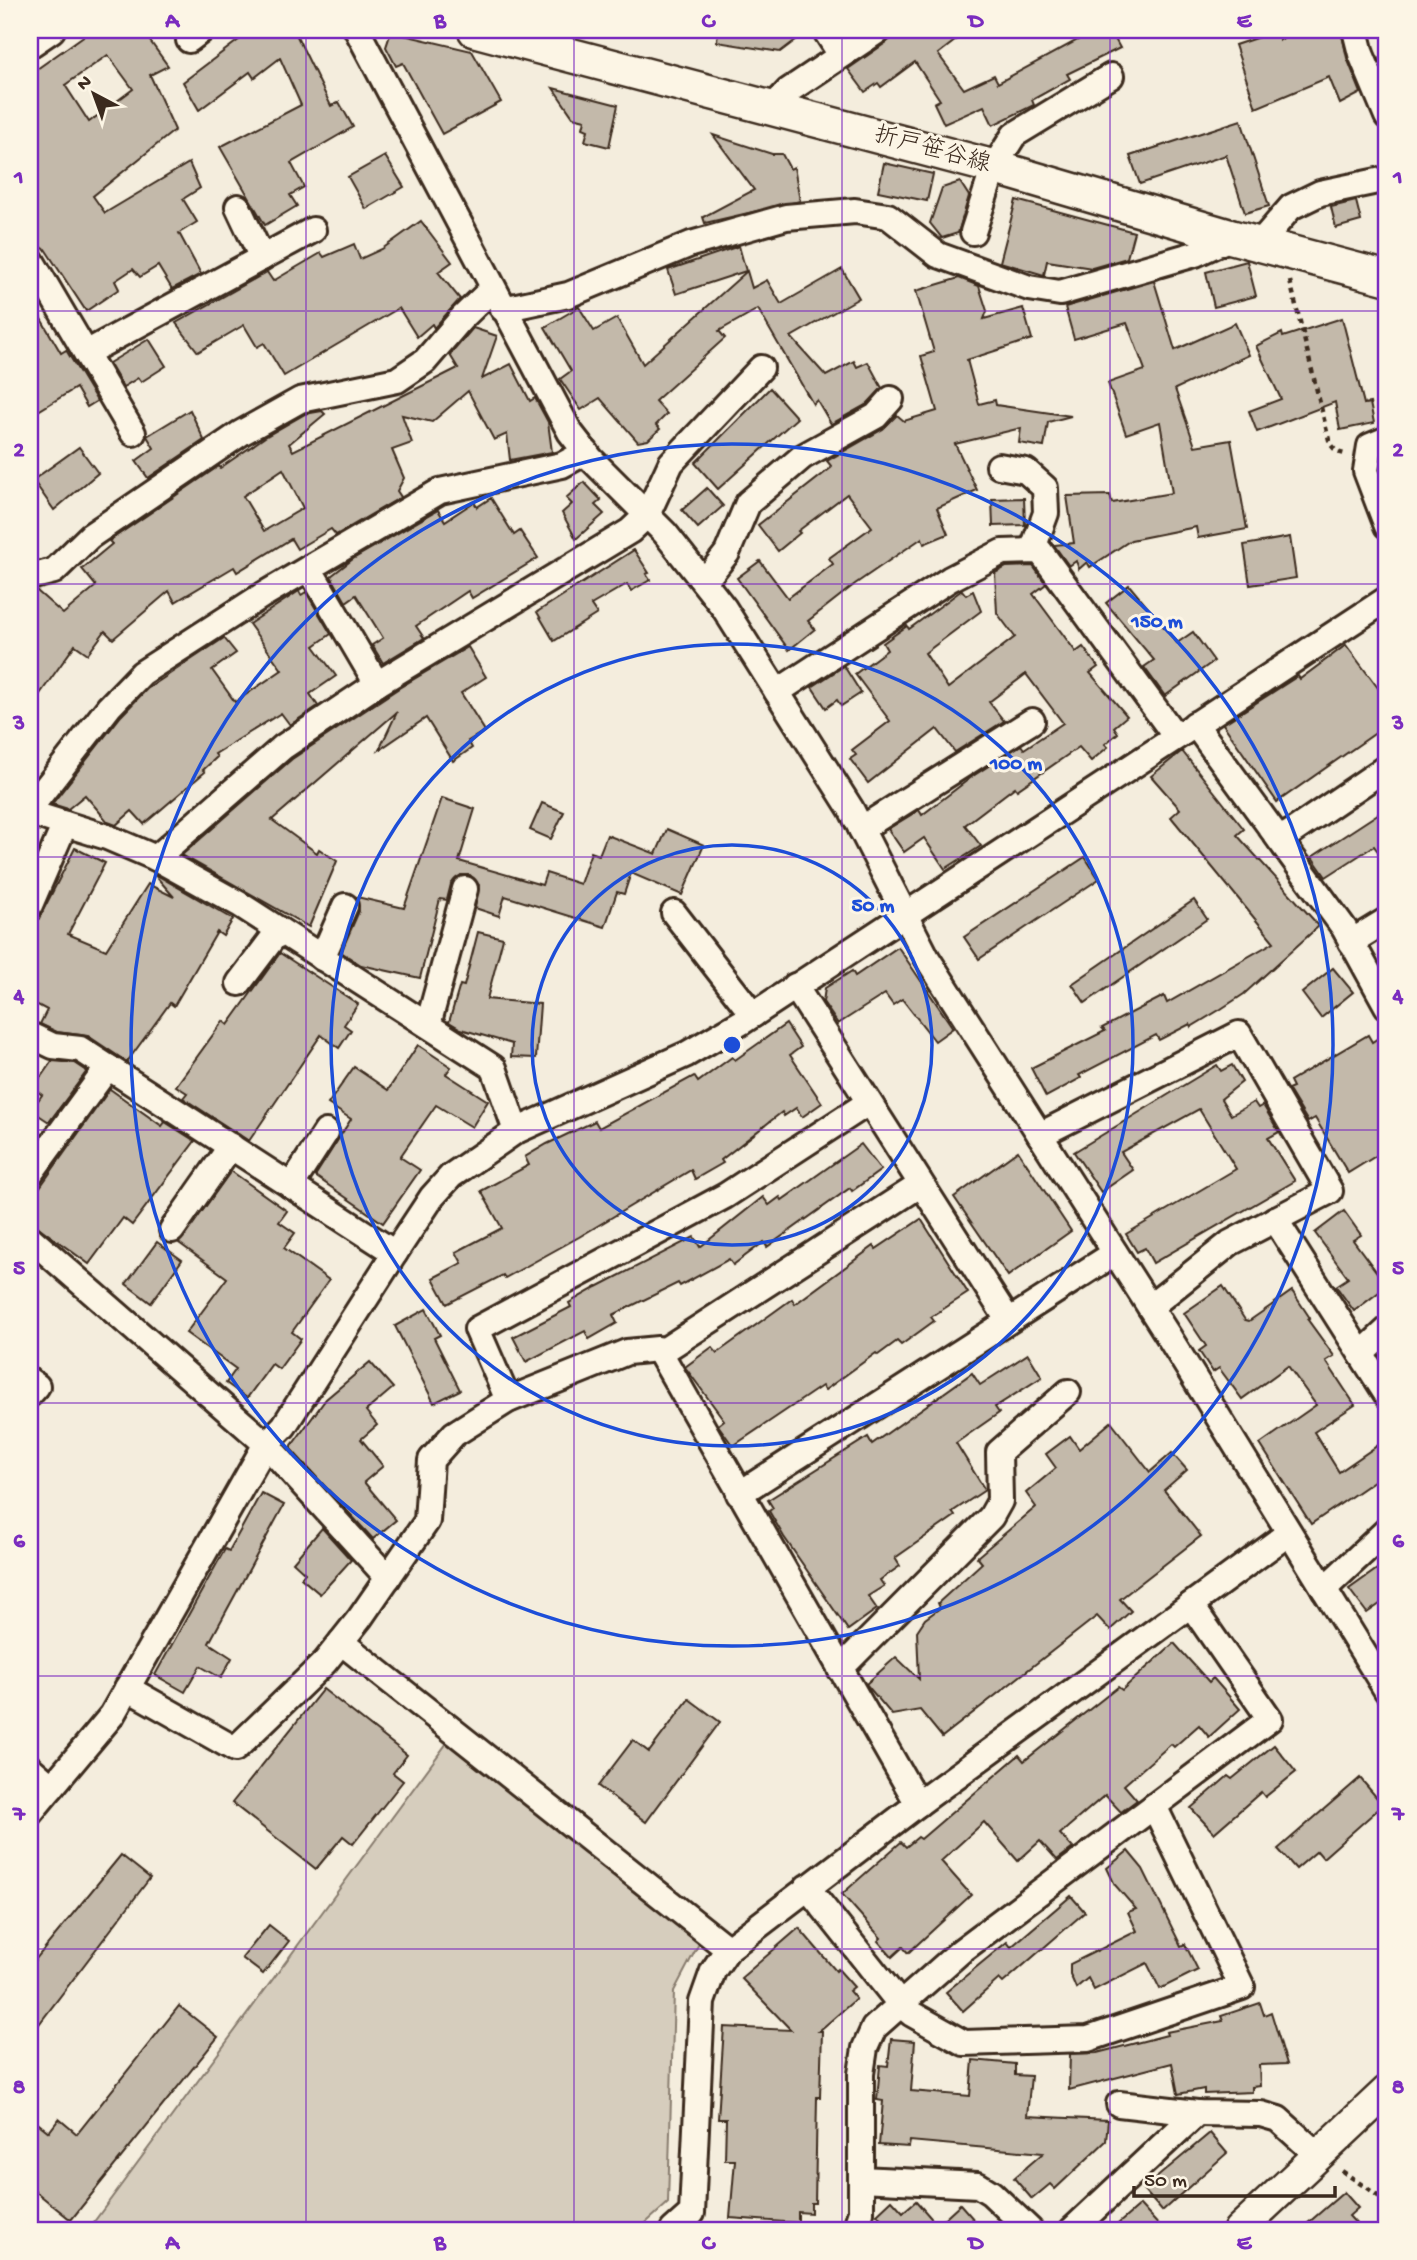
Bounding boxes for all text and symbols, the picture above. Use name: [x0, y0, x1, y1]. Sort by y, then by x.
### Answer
text: A: [164, 9, 180, 36]
text: B: [433, 9, 447, 36]
text: C: [702, 9, 717, 36]
text: D: [967, 9, 985, 36]
text: E: [1237, 9, 1253, 36]
north arrow: [60, 60, 130, 130]
text: N: [73, 71, 97, 97]
street label: 折戸笹谷線: [870, 120, 994, 181]
text: 1: [13, 165, 24, 192]
text: 1: [1392, 165, 1403, 192]
text: 2: [13, 438, 25, 465]
text: 2: [1392, 438, 1404, 465]
text: 150 m: [1130, 611, 1183, 636]
text: 3: [12, 711, 25, 738]
text: 3: [1391, 711, 1404, 738]
text: 100 m: [989, 753, 1042, 778]
text: 50 m: [852, 895, 895, 920]
text: 4: [13, 984, 25, 1011]
text: 4: [1392, 984, 1404, 1011]
centre of rings: [720, 1033, 744, 1057]
text: 5: [13, 1256, 25, 1283]
text: 5: [1392, 1256, 1404, 1283]
text: 6: [13, 1529, 26, 1556]
text: 6: [1392, 1529, 1405, 1556]
text: 7: [12, 1802, 26, 1829]
text: 7: [1391, 1802, 1405, 1829]
text: 8: [13, 2075, 26, 2102]
text: 8: [1392, 2075, 1405, 2102]
scale bar: [1134, 2155, 1335, 2199]
text: 50 m: [1144, 2170, 1187, 2195]
text: A: [164, 2231, 180, 2258]
text: B: [433, 2231, 447, 2258]
text: C: [702, 2231, 717, 2258]
text: D: [967, 2231, 985, 2258]
text: E: [1237, 2231, 1253, 2258]

